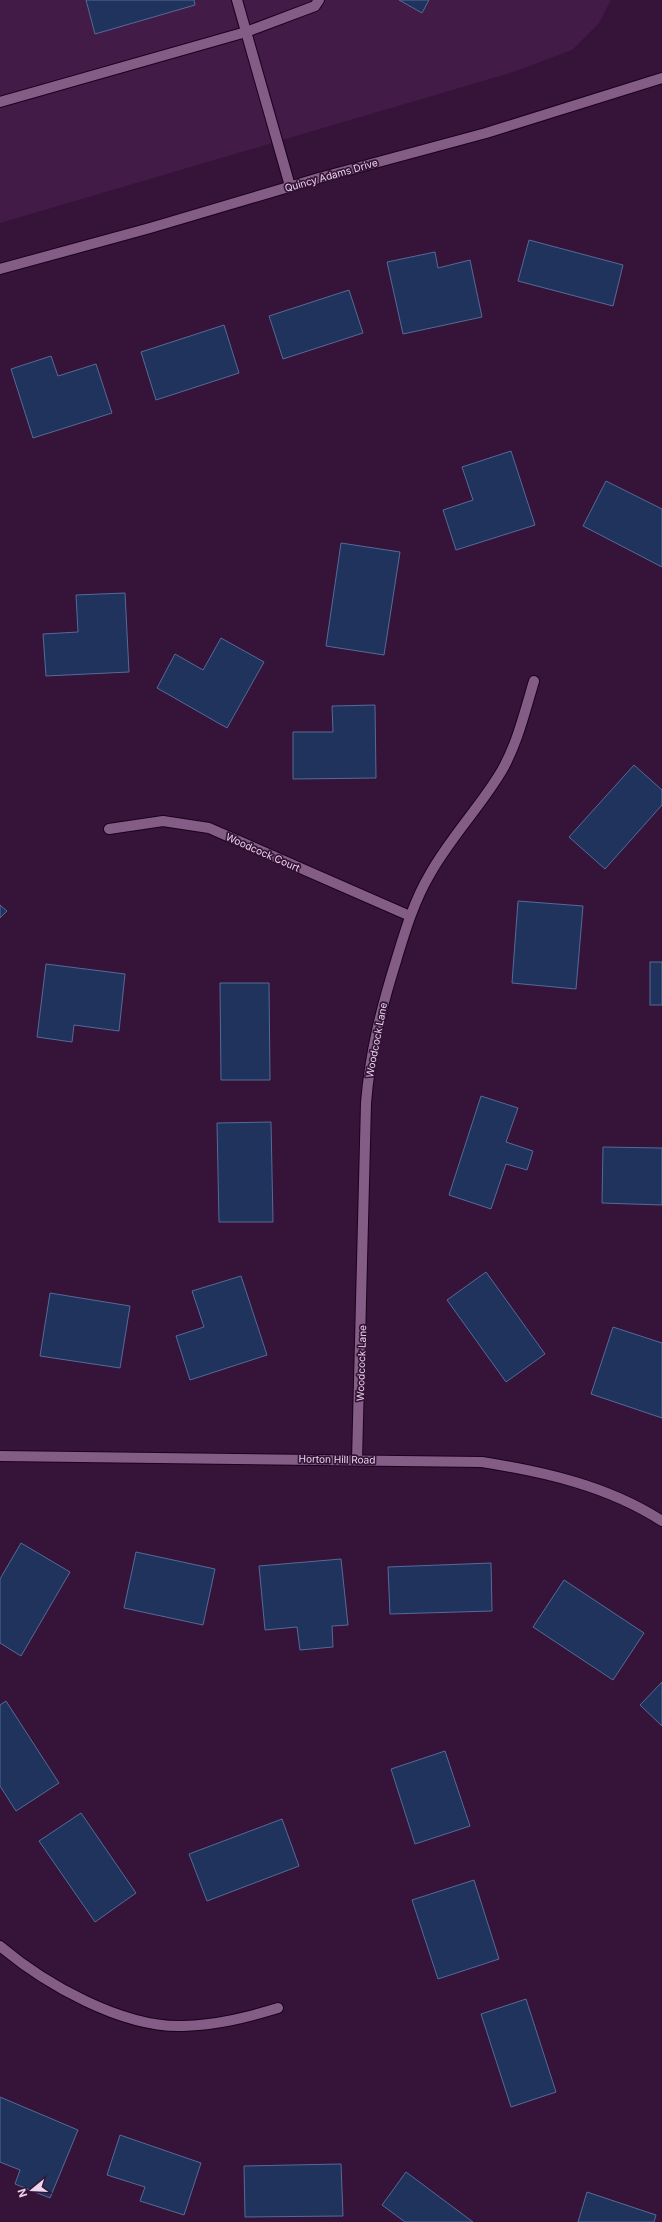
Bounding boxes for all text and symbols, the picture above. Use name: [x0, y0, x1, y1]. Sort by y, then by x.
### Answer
street label: Quincy Adams Drive: [283, 156, 379, 194]
street label: Woodcock Court: [224, 830, 302, 874]
street label: Woodcock Lane: [363, 1001, 389, 1079]
street label: Woodcock Lane: [354, 1325, 368, 1401]
street label: Horton Hill Road: [298, 1452, 376, 1466]
north arrow: [12, 2170, 52, 2210]
text: N: [15, 2187, 30, 2199]

